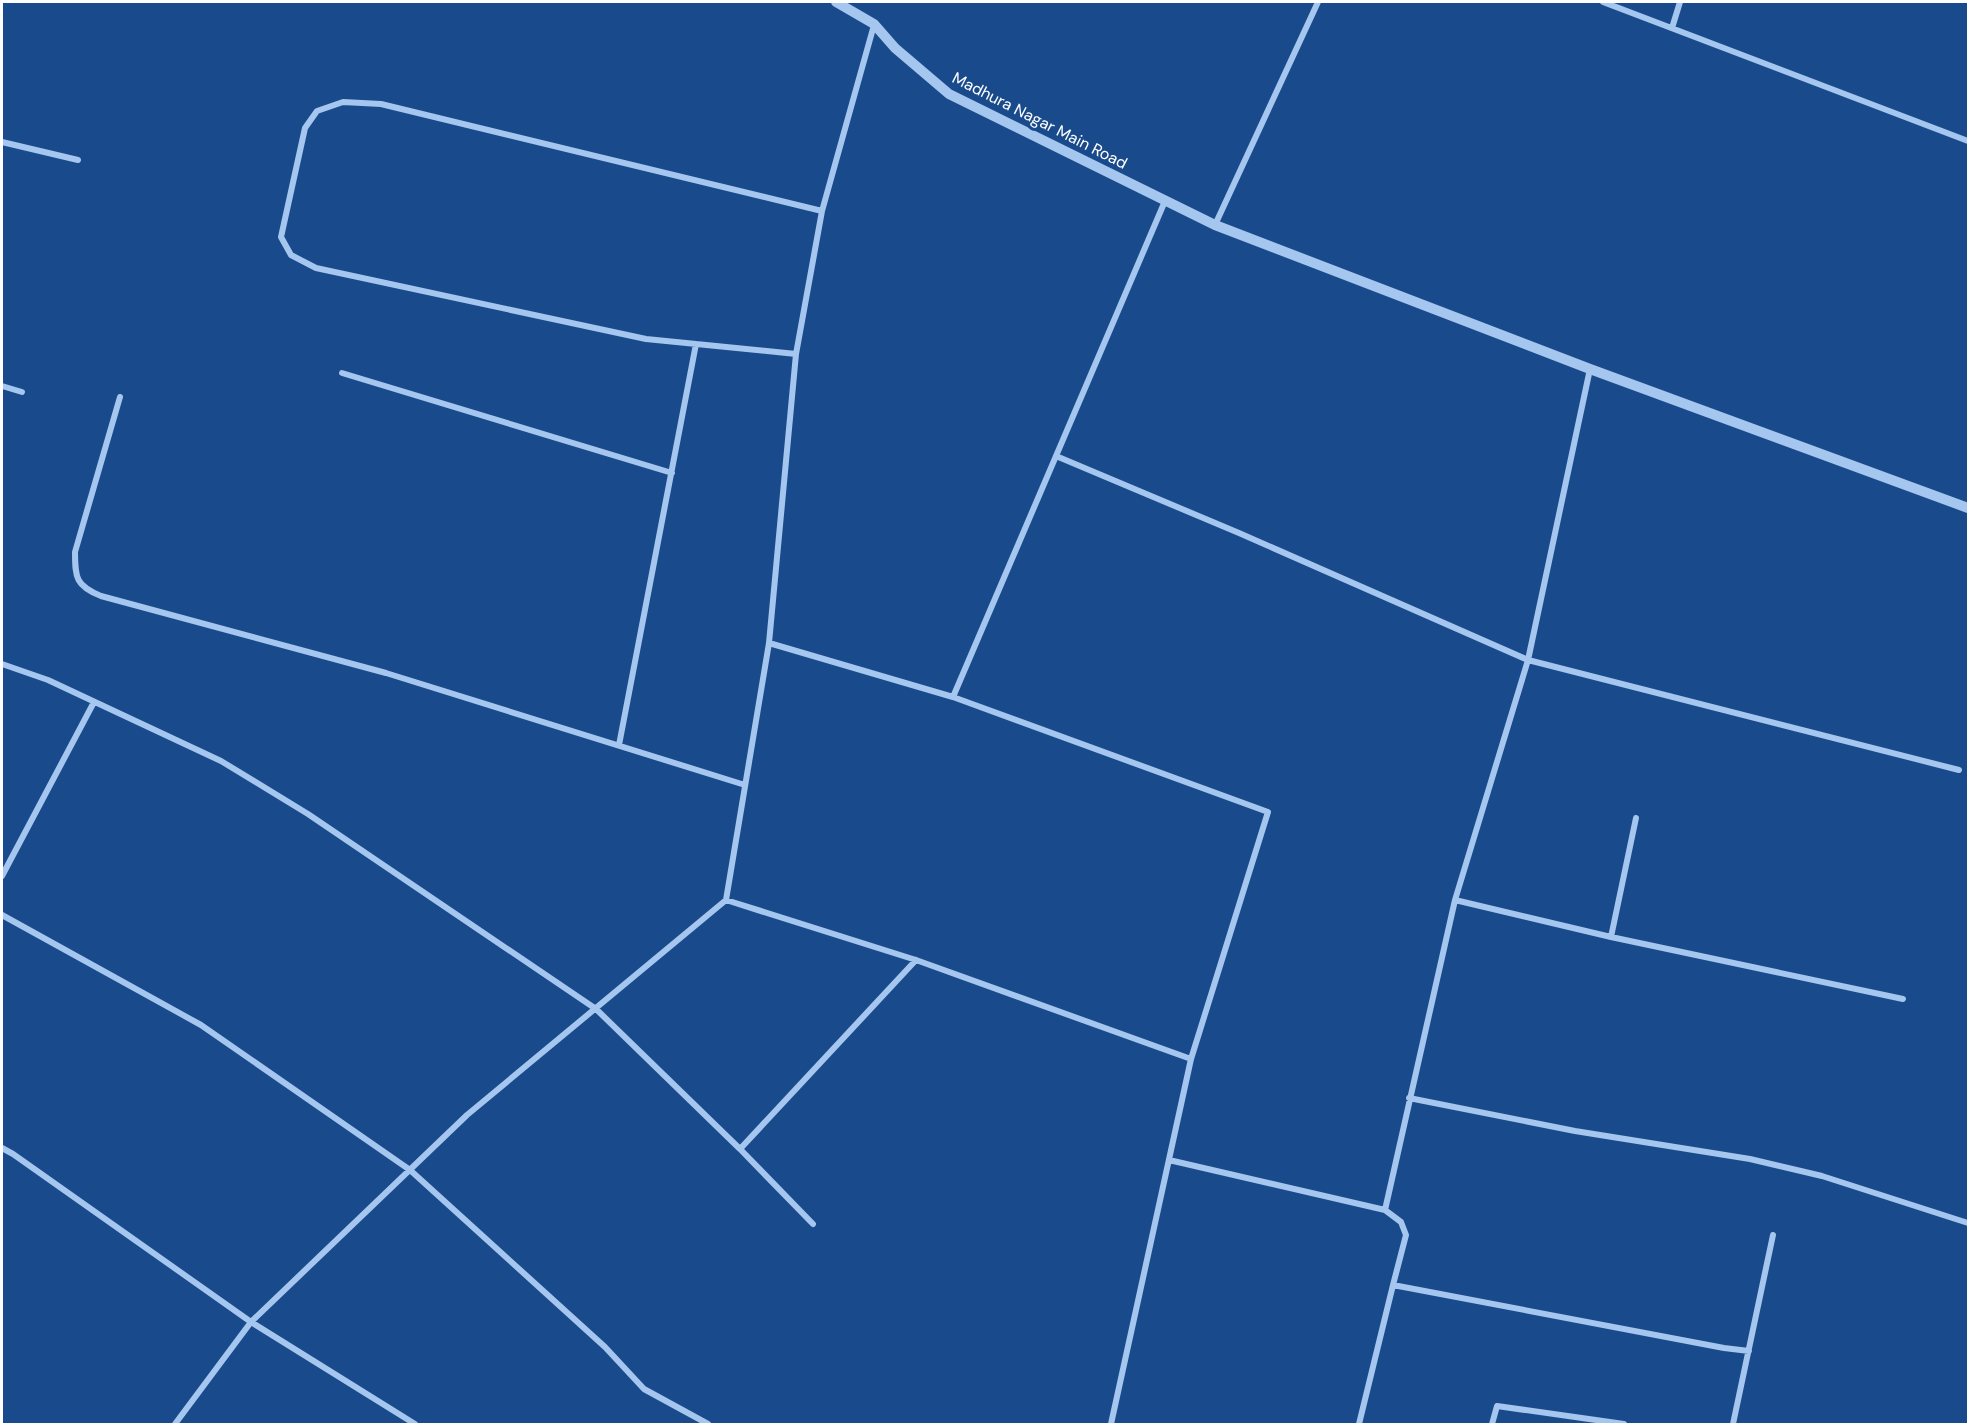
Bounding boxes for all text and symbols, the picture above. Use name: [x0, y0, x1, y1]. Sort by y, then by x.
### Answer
street label: Madhura Nagar Main Road: [949, 67, 1131, 174]

